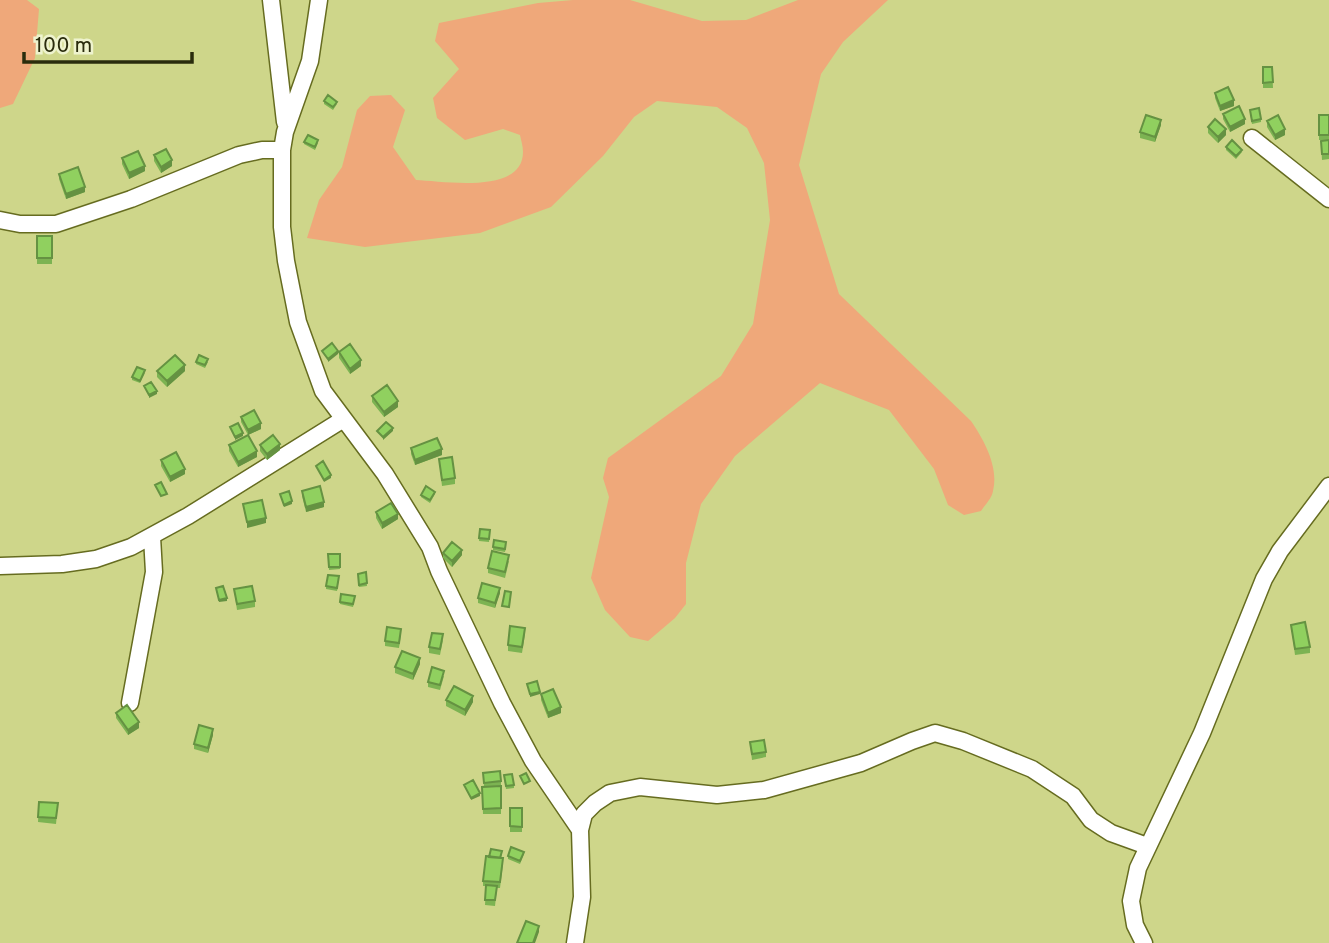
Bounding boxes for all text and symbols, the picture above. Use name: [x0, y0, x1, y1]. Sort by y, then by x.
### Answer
scale bar: [24, 21, 192, 65]
text: 100 m: [35, 33, 92, 60]

